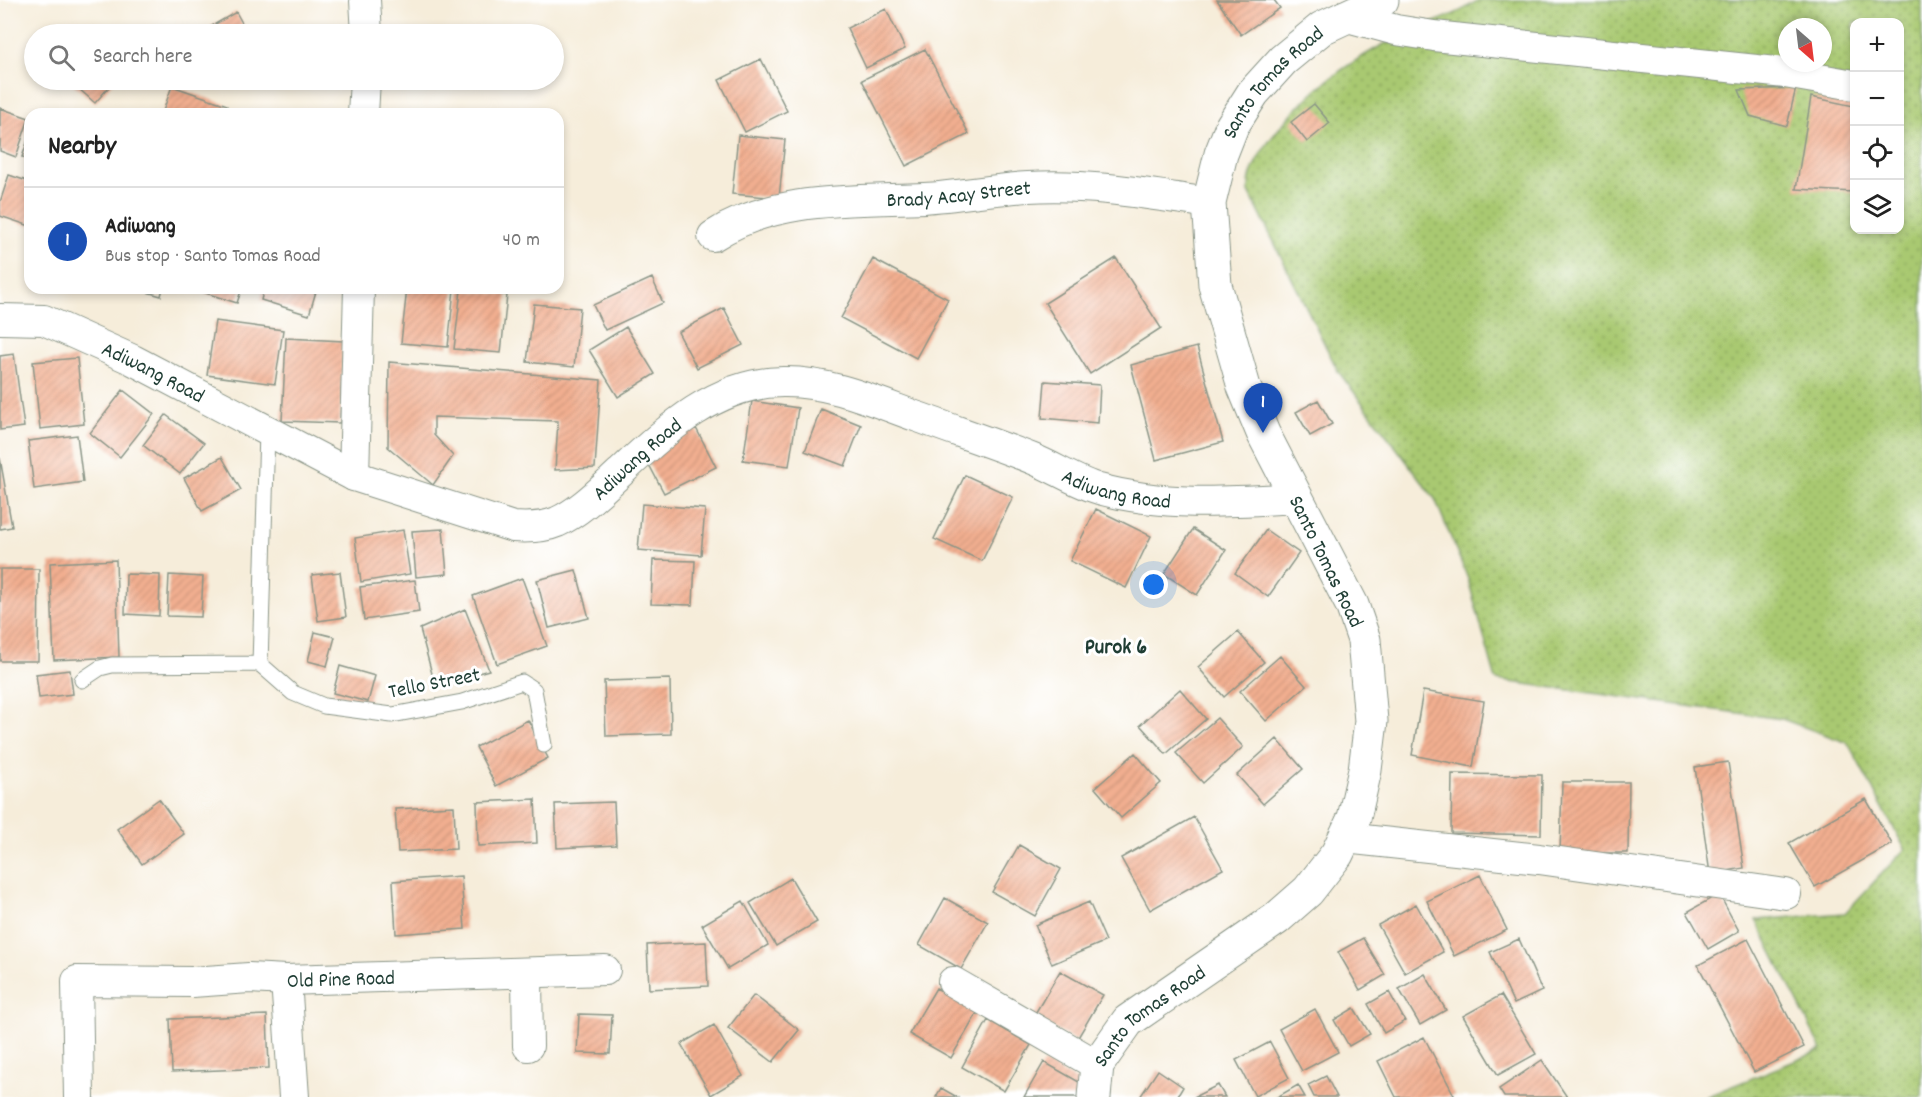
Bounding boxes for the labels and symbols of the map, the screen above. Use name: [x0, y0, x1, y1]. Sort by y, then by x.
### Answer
north arrow: [1778, 18, 1832, 72]
street label: Santo Tomas Road: [1216, 20, 1332, 144]
street label: Brady Acay Street: [886, 175, 1032, 217]
street label: Adiwang Road: [96, 336, 209, 413]
pin: 1: [1244, 384, 1282, 433]
street label: Adiwang Road: [587, 412, 689, 509]
street label: Adiwang Road: [1056, 463, 1172, 519]
street label: Santo Tomas Road: [1279, 491, 1369, 633]
your location: [1139, 570, 1168, 599]
district label: Purok 6: [1085, 633, 1147, 664]
street label: Tello Street: [386, 661, 483, 709]
street label: Santo Tomas Road: [1088, 959, 1213, 1075]
street label: Old Pine Road: [286, 965, 395, 998]

